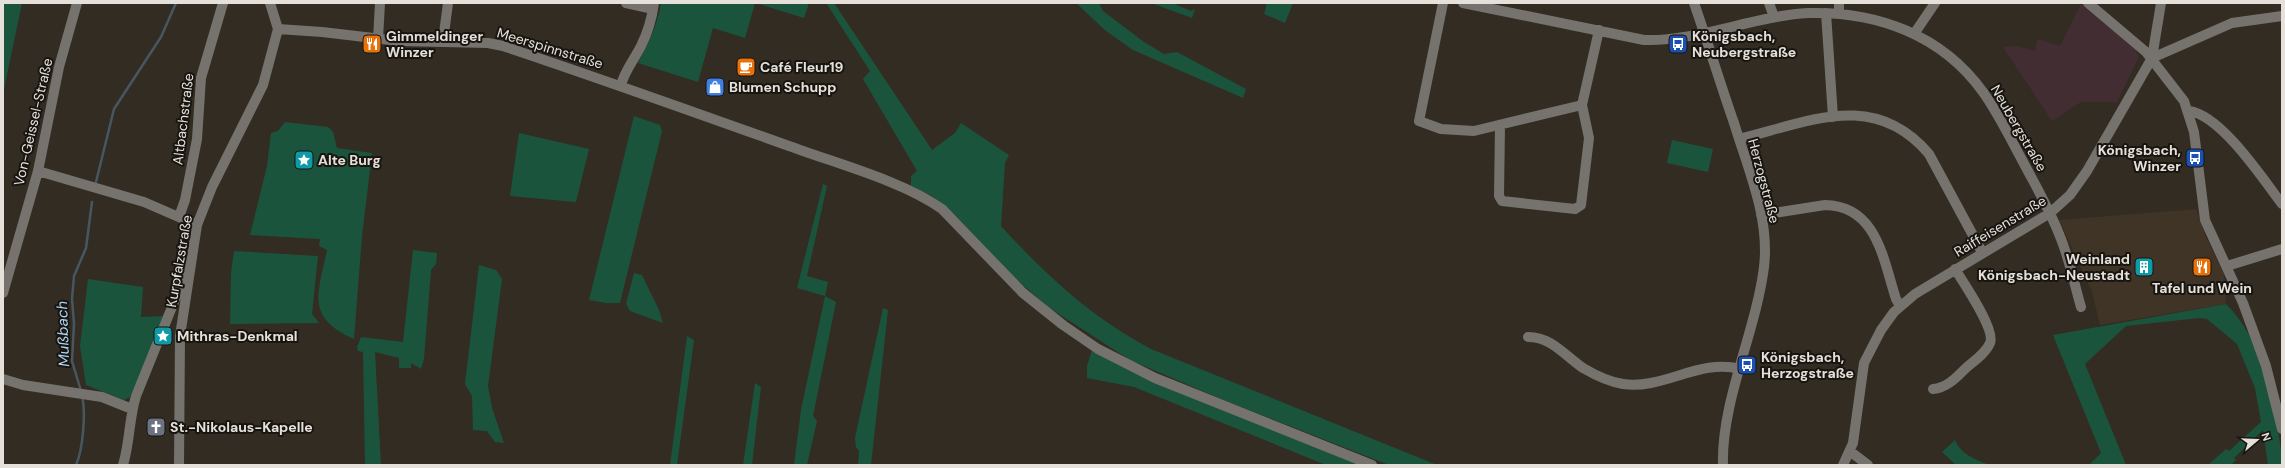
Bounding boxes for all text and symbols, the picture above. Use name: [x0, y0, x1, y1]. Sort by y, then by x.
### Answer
street label: Meerspinnstraße: [495, 23, 605, 73]
place label: Gimmeldinger Winzer: [386, 27, 483, 61]
place label: Königsbach, Neubergstraße: [1692, 27, 1796, 61]
restaurant icon: Gimmeldinger Winzer: [361, 33, 383, 55]
bus stop icon: Königsbach, Neubergstraße: [1667, 33, 1689, 55]
street label: Von-Geissel-Straße: [10, 56, 56, 188]
cafe icon: Café Fleur19: [735, 56, 757, 78]
place label: Café Fleur19: [760, 58, 844, 76]
street label: Altbachstraße: [168, 72, 198, 166]
shop icon: Blumen Schupp: [704, 76, 726, 98]
place label: Blumen Schupp: [729, 78, 836, 96]
street label: Neubergstraße: [1987, 81, 2051, 175]
street label: Herzogstraße: [1744, 137, 1784, 225]
place label: Königsbach, Winzer: [2098, 141, 2181, 175]
bus stop icon: Königsbach, Winzer: [2184, 147, 2206, 169]
place icon: Alte Burg: [293, 149, 315, 171]
place label: Alte Burg: [318, 151, 381, 169]
street label: Raiffeisenstraße: [1950, 191, 2050, 261]
street label: Kurpfalzstraße: [162, 213, 196, 309]
place label: Weinland Königsbach-Neustadt: [1978, 250, 2130, 284]
building icon: Weinland Königsbach-Neustadt: [2133, 256, 2155, 278]
restaurant icon: Tafel und Wein: [2191, 256, 2213, 278]
place label: Tafel und Wein: [2152, 279, 2252, 297]
water label: Mußbach: [52, 300, 74, 367]
place icon: Mithras-Denkmal: [152, 325, 174, 347]
place label: Mithras-Denkmal: [177, 327, 298, 345]
place label: Königsbach, Herzogstraße: [1761, 348, 1854, 382]
bus stop icon: Königsbach, Herzogstraße: [1736, 354, 1758, 376]
church icon: St.-Nikolaus-Kapelle: [145, 416, 167, 438]
place label: St.-Nikolaus-Kapelle: [170, 418, 313, 436]
north arrow: [2237, 420, 2277, 460]
text: N: [2259, 431, 2274, 443]

